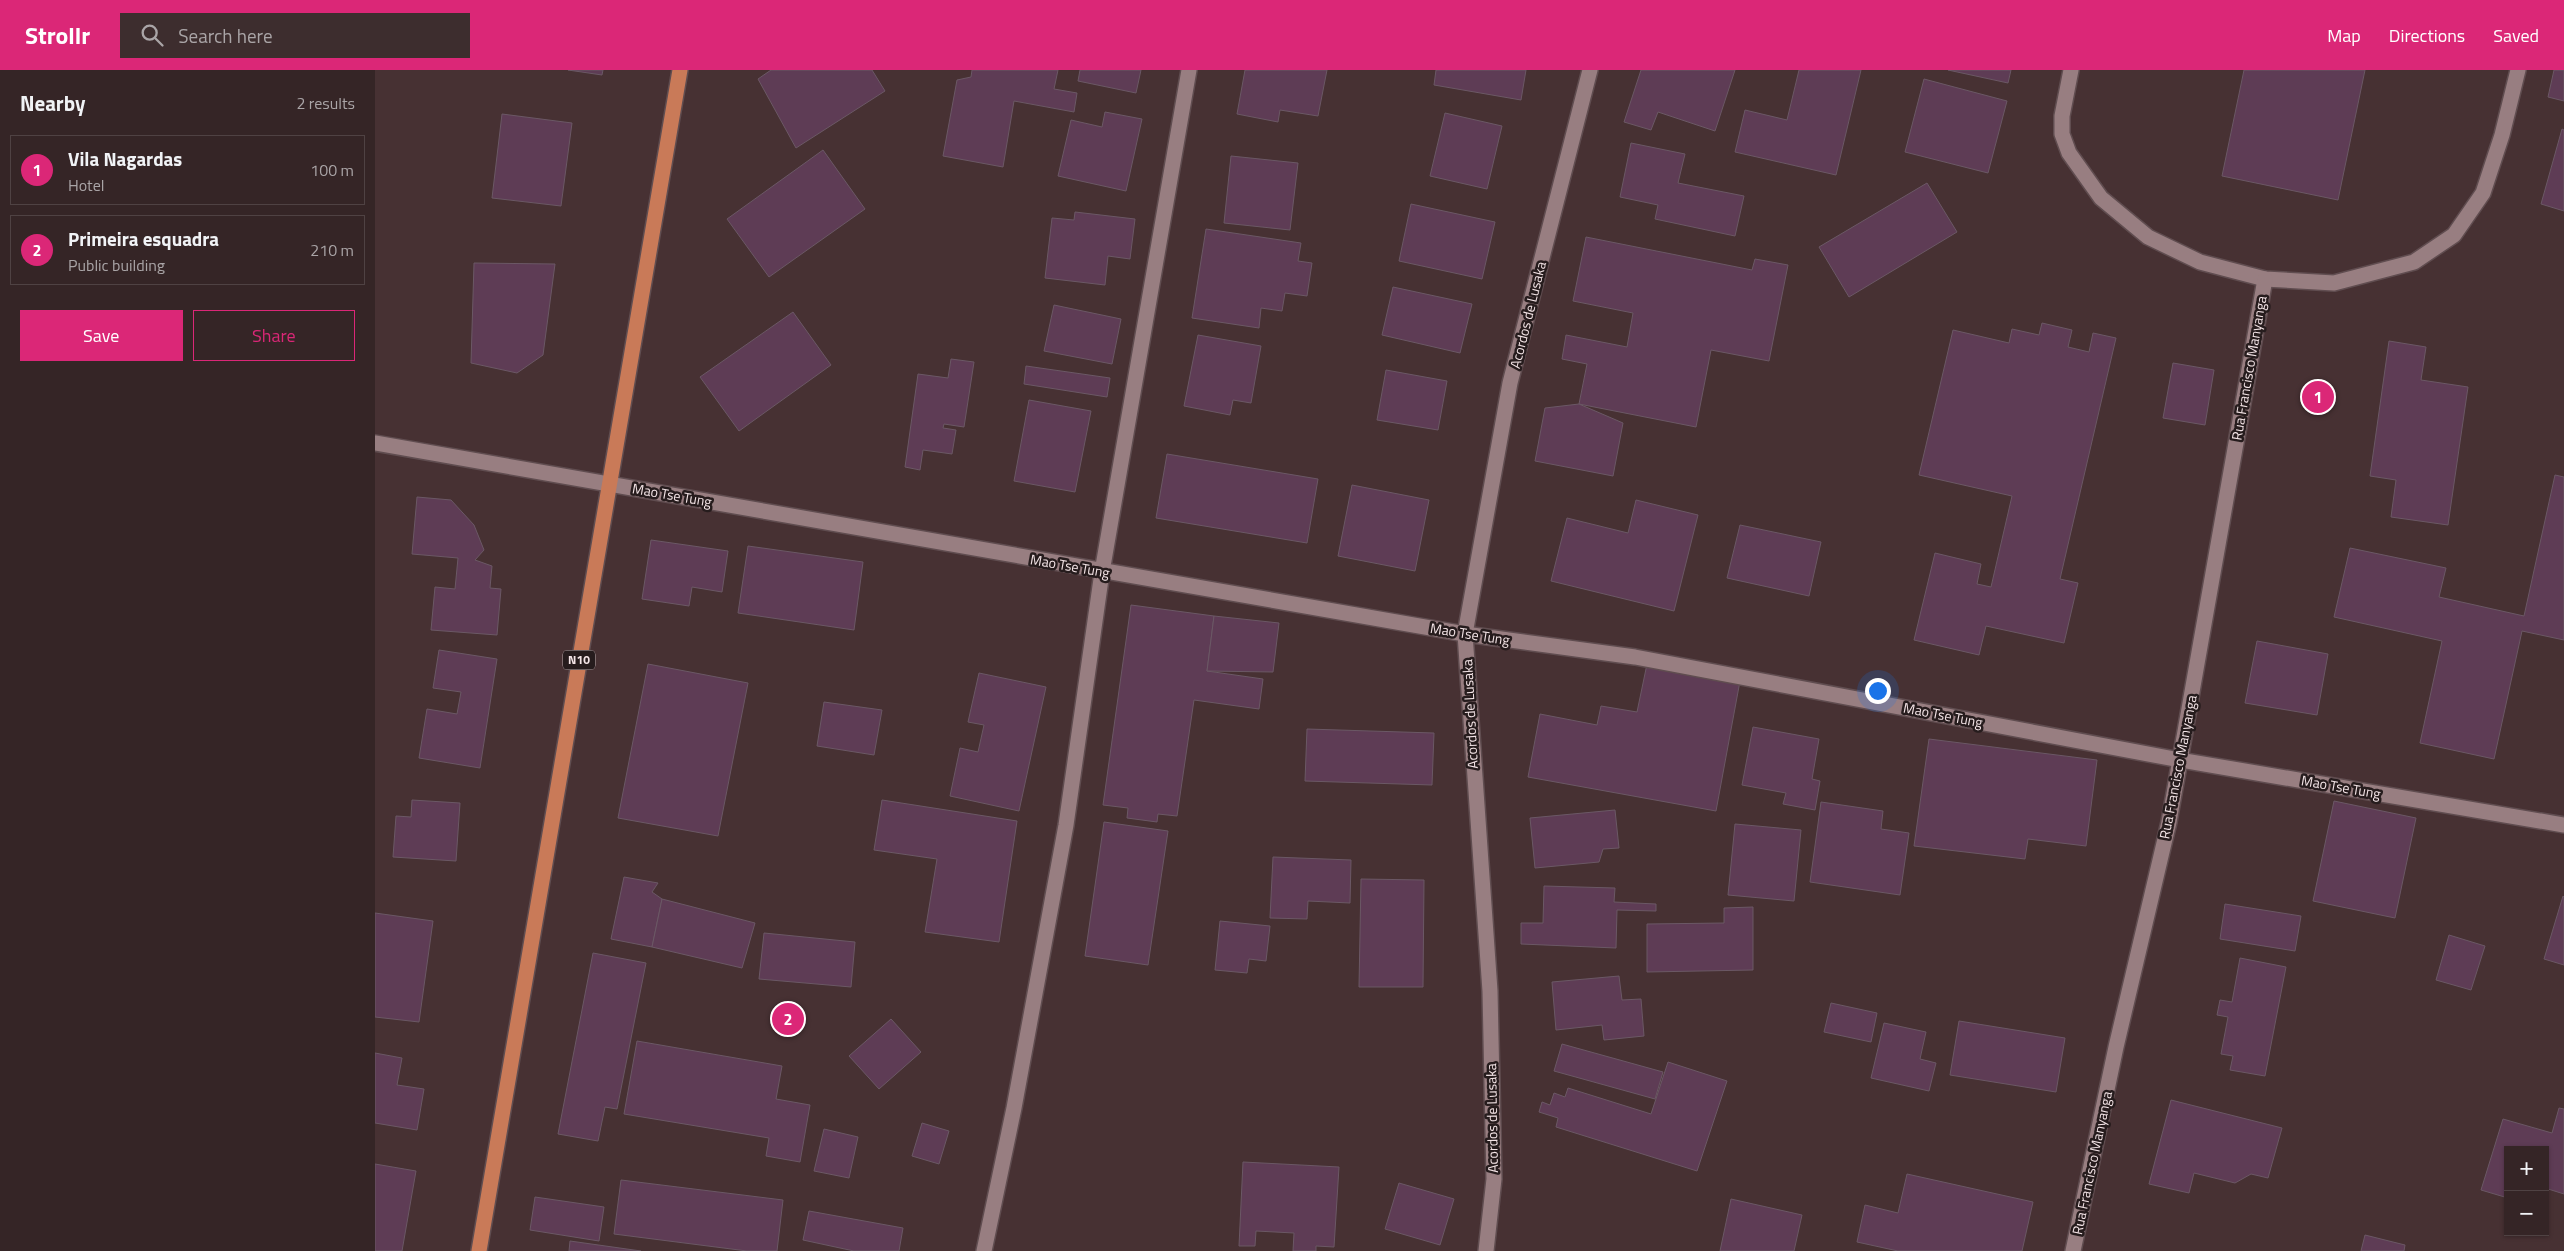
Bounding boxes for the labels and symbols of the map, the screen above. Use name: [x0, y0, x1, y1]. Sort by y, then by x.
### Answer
street label: Acordos de Lusaka: [1504, 259, 1551, 371]
street label: Rua Francisco Manyanga: [2225, 294, 2272, 442]
pin: 1: [2302, 378, 2334, 416]
street label: Mao Tse Tung: [631, 477, 713, 512]
street label: Mao Tse Tung: [1029, 548, 1111, 583]
street label: Mao Tse Tung: [1429, 617, 1511, 650]
road number: N10: [563, 650, 595, 670]
street label: Acordos de Lusaka: [1456, 659, 1483, 769]
your location: [1865, 678, 1891, 704]
street label: Rua Francisco Manyanga: [2153, 693, 2202, 841]
street label: Mao Tse Tung: [1902, 697, 1985, 732]
street label: Mao Tse Tung: [2300, 769, 2382, 804]
pin: 2: [772, 1000, 804, 1038]
street label: Acordos de Lusaka: [1480, 1063, 1503, 1173]
street label: Rua Francisco Manyanga: [2066, 1089, 2117, 1237]

